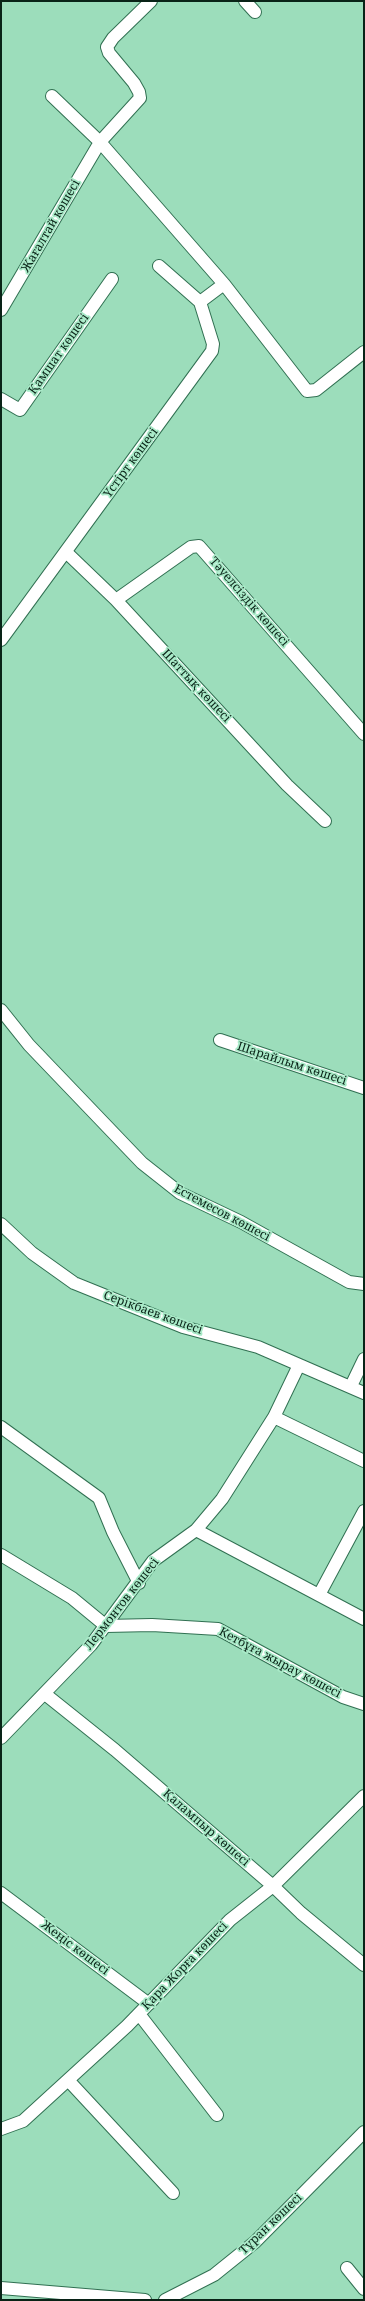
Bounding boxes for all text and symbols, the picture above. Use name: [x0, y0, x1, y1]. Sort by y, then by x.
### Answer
street label: Жағалтай көшесі: [19, 177, 83, 275]
street label: Қамшат көшесі: [26, 311, 92, 397]
street label: Үстірт көшесі: [101, 425, 161, 501]
street label: Тәуелсіздік көшесі: [206, 554, 292, 650]
street label: Шаттық көшесі: [158, 646, 234, 726]
street label: Шарайлым көшесі: [235, 1039, 349, 1089]
street label: Естемесов көшесі: [171, 1182, 273, 1244]
street label: Серікбаев көшесі: [101, 1288, 205, 1338]
street label: Лермонтов көшесі: [82, 1555, 162, 1653]
street label: Кетбұға жырау көшесі: [216, 1625, 344, 1701]
street label: Қалампыр көшесі: [160, 1786, 252, 1870]
street label: Жеңіс көшесі: [38, 1918, 112, 1978]
street label: Қара Жорға көшесі: [139, 1919, 231, 2013]
street label: Тұран көшесі: [237, 2190, 305, 2258]

